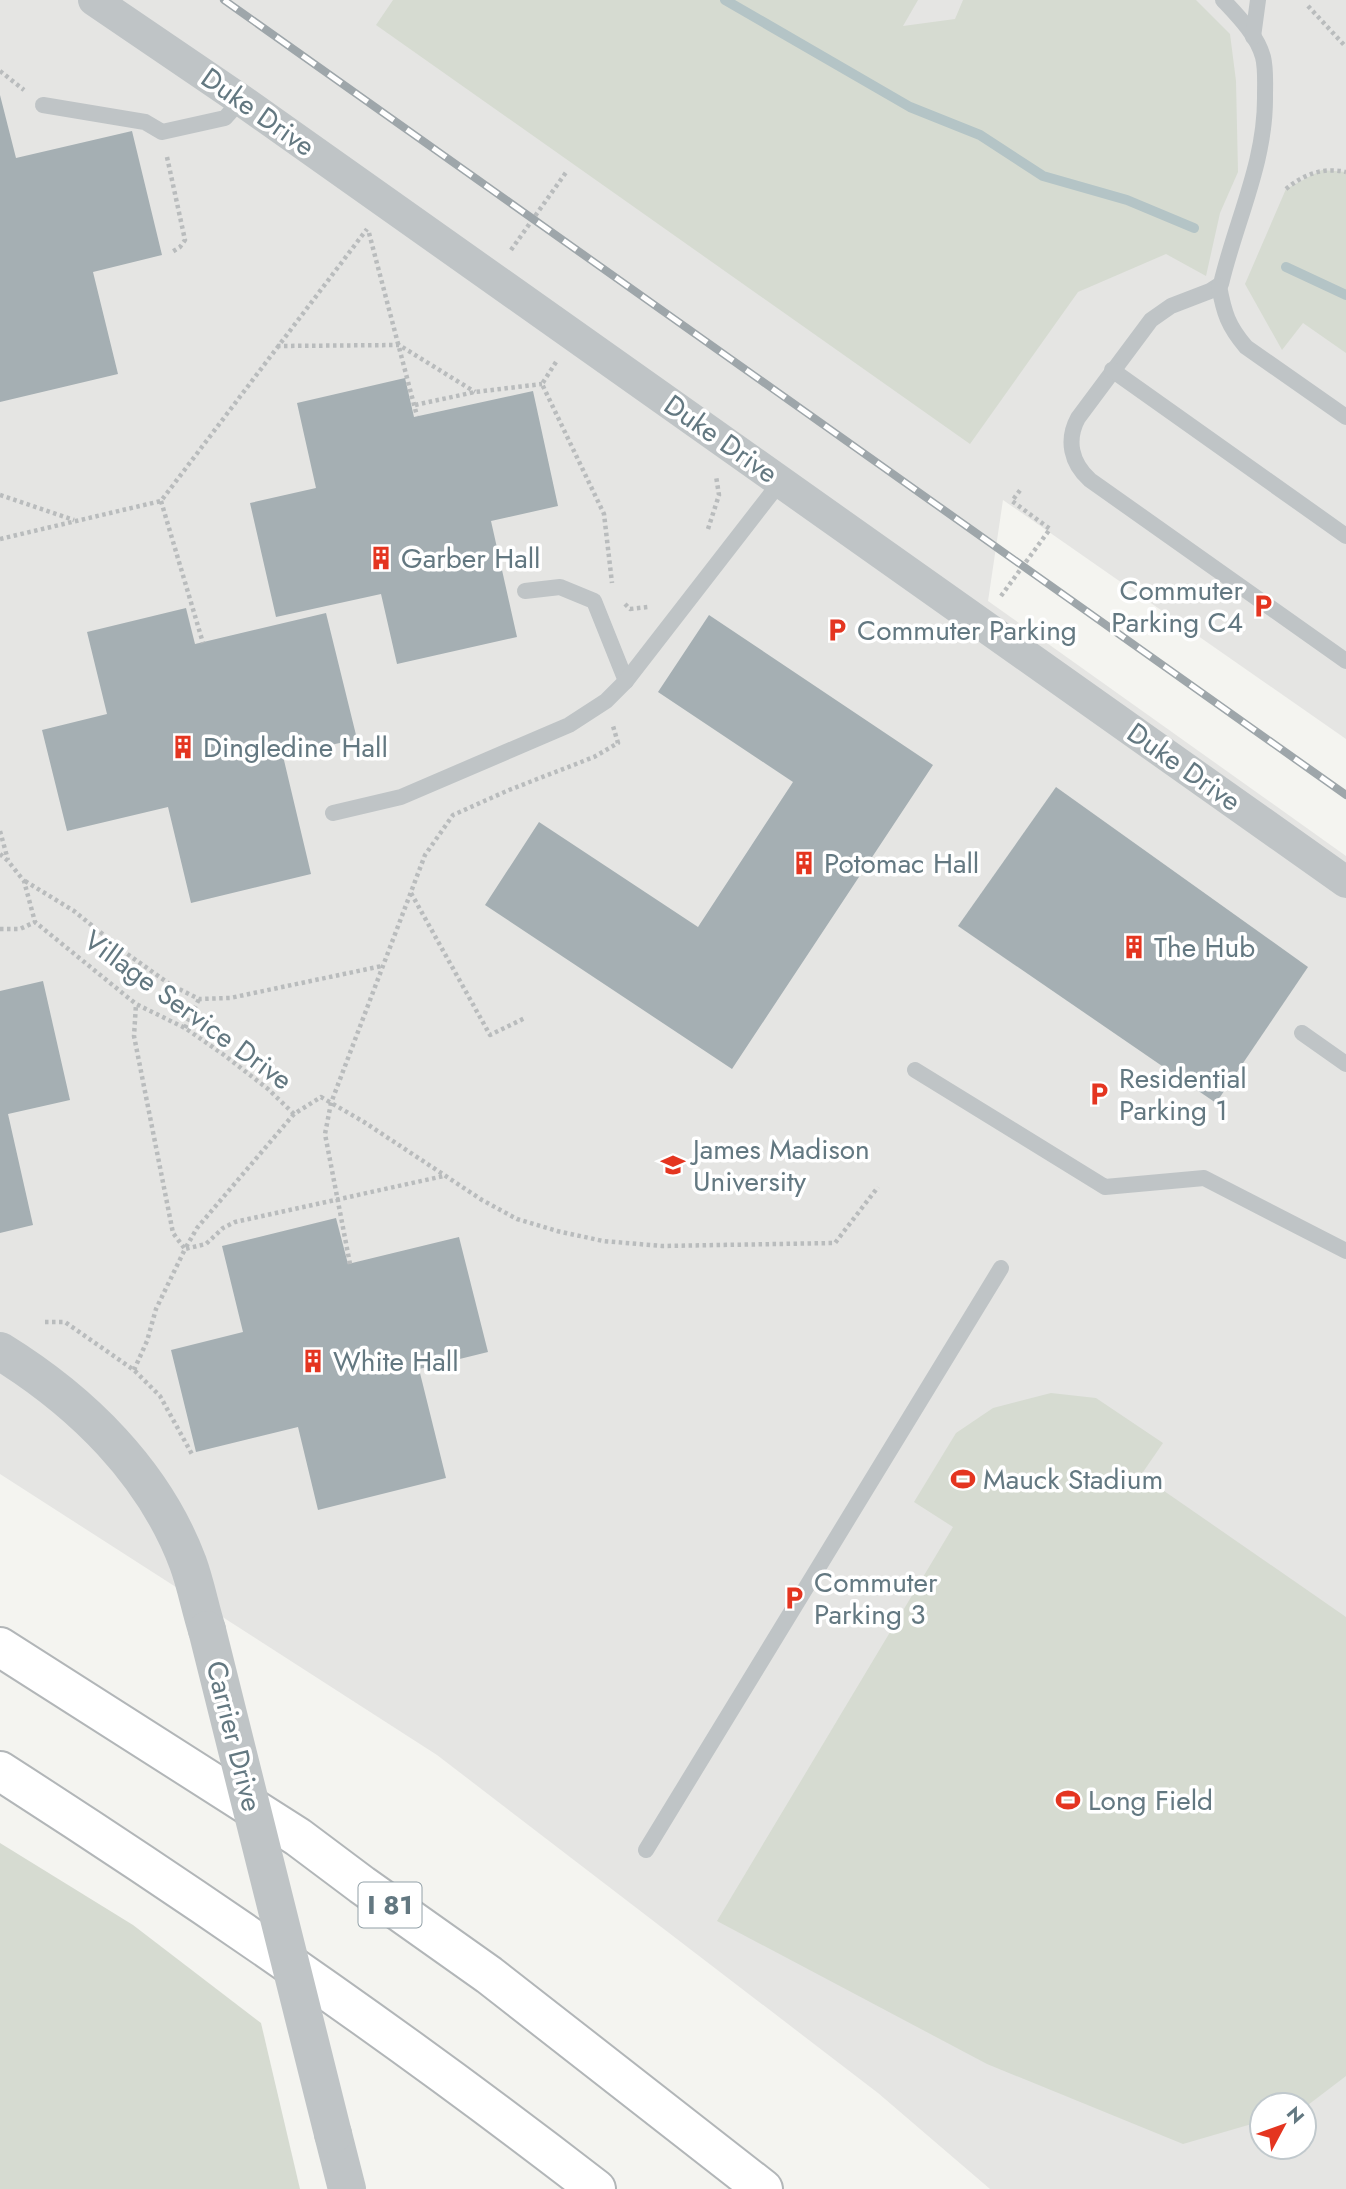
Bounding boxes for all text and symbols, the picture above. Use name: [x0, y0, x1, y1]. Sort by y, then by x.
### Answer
street label: Duke Drive: [193, 58, 323, 166]
street label: Duke Drive: [656, 385, 786, 493]
place label: Garber Hall: [401, 538, 541, 579]
building icon: Garber Hall: [367, 544, 395, 572]
place label: Commuter Parking C4: [1111, 570, 1243, 643]
parking icon: Commuter Parking C4: [1249, 592, 1277, 620]
place label: Commuter Parking: [857, 610, 1077, 651]
parking icon: Commuter Parking: [823, 616, 851, 644]
street label: Duke Drive: [1119, 713, 1249, 821]
place label: Dingledine Hall: [203, 727, 388, 768]
building icon: Dingledine Hall: [169, 733, 197, 761]
place label: Potomac Hall: [824, 843, 979, 884]
building icon: Potomac Hall: [790, 849, 818, 877]
street label: Village Service Drive: [75, 920, 301, 1100]
place label: The Hub: [1154, 927, 1255, 968]
building icon: The Hub: [1120, 933, 1148, 961]
place label: Residential Parking 1: [1119, 1058, 1247, 1131]
parking icon: Residential Parking 1: [1085, 1080, 1113, 1108]
place label: James Madison University: [689, 1129, 870, 1202]
school or university icon: James Madison University: [659, 1151, 687, 1179]
place label: White Hall: [333, 1341, 459, 1382]
building icon: White Hall: [299, 1347, 327, 1375]
place label: Mauck Stadium: [983, 1459, 1163, 1500]
sports icon: Mauck Stadium: [949, 1465, 977, 1493]
place label: Commuter Parking 3: [814, 1562, 938, 1635]
parking icon: Commuter Parking 3: [780, 1584, 808, 1612]
street label: Carrier Drive: [196, 1656, 272, 1816]
place label: Long Field: [1088, 1780, 1213, 1821]
sports icon: Long Field: [1054, 1786, 1082, 1814]
road number: I 81: [358, 1882, 422, 1928]
north arrow: [1248, 2091, 1318, 2161]
text: N: [1280, 2101, 1311, 2130]

